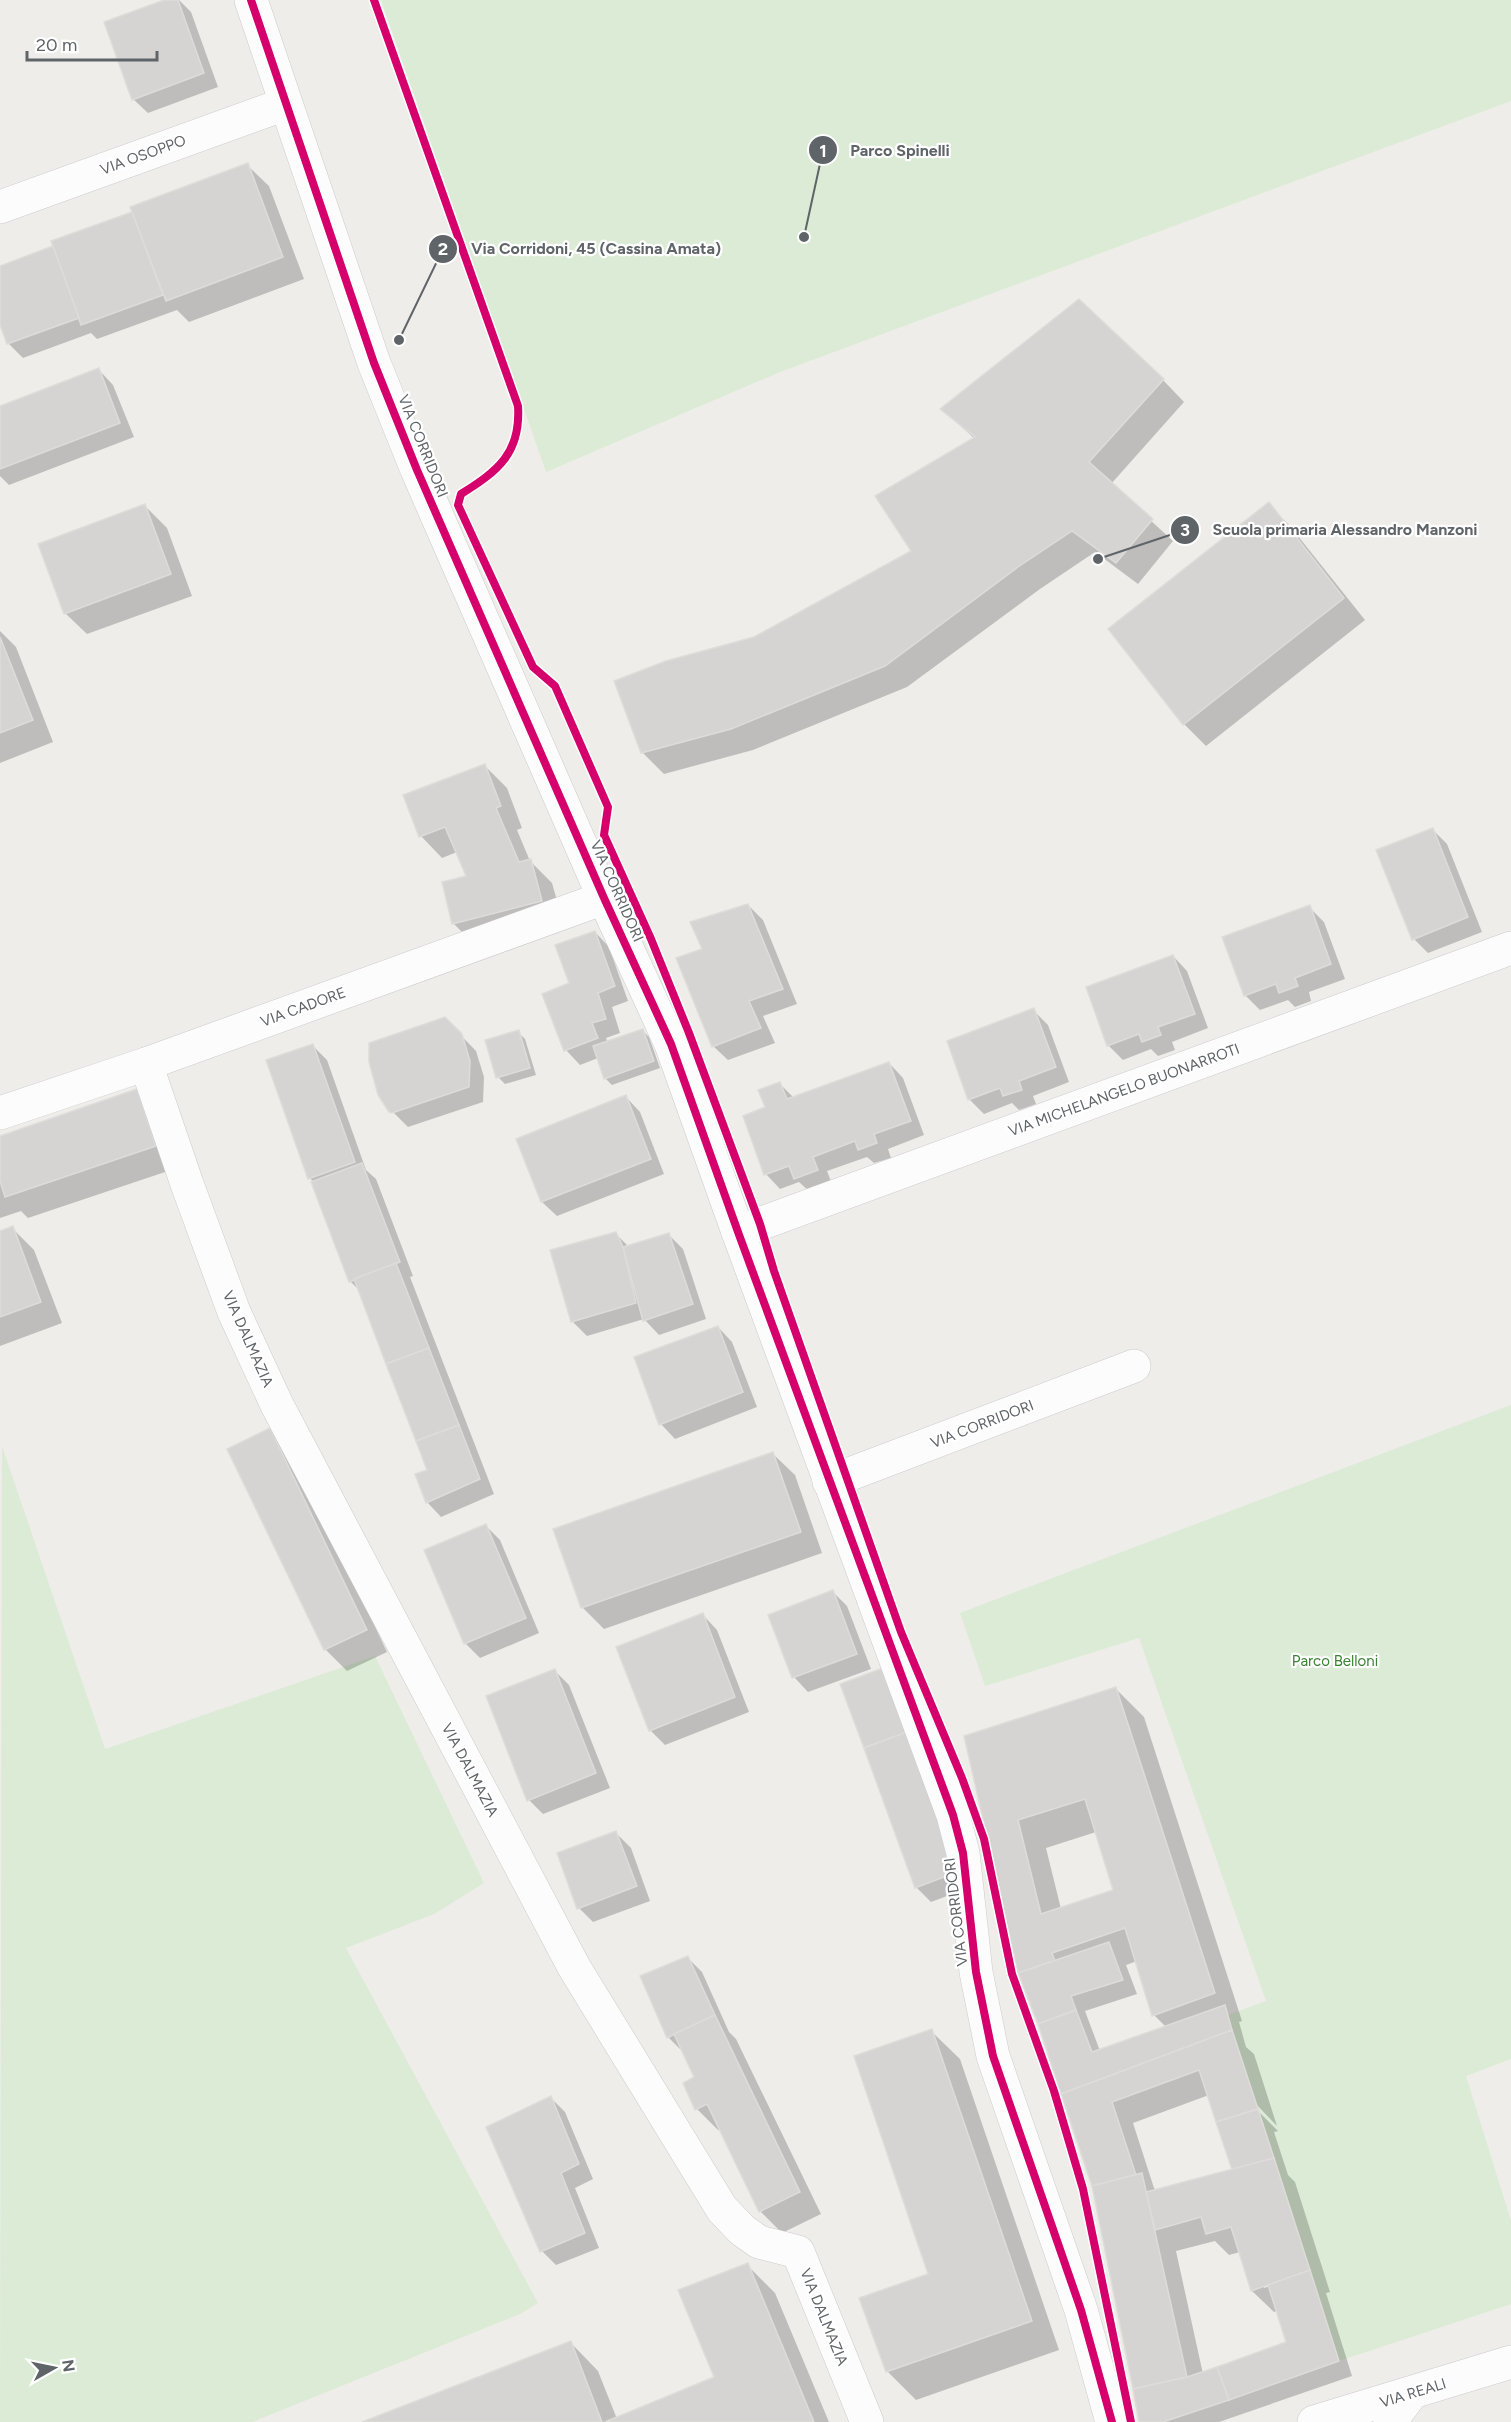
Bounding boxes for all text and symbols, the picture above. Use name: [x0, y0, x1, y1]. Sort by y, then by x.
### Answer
scale bar: [27, 24, 158, 62]
text: 20 m: [36, 34, 77, 56]
street label: VIA OSOPPO: [98, 131, 188, 179]
callout: Parco Spinelli: [808, 133, 962, 167]
text: 1: [819, 140, 827, 162]
text: Parco Spinelli: [850, 141, 950, 160]
callout: Via Corridoni, 45 (Cassina Amata): [428, 232, 733, 266]
text: 2: [438, 238, 448, 260]
text: Via Corridoni, 45 (Cassina Amata): [471, 239, 721, 258]
street label: VIA CORRIDORI: [394, 392, 452, 500]
callout: Scuola primaria Alessandro Manzoni: [1170, 513, 1489, 547]
text: 3: [1180, 519, 1190, 541]
text: Scuola primaria Alessandro Manzoni: [1213, 520, 1478, 539]
street label: VIA CORRIDORI: [587, 838, 647, 944]
street label: VIA CADORE: [258, 983, 348, 1031]
street label: VIA MICHELANGELO BUONARROTI: [1006, 1040, 1242, 1140]
street label: VIA DALMAZIA: [219, 1288, 277, 1390]
street label: VIA CORRIDORI: [928, 1396, 1036, 1452]
park label: Parco Belloni: [1292, 1652, 1378, 1670]
street label: VIA DALMAZIA: [438, 1720, 502, 1820]
street label: VIA CORRIDORI: [940, 1857, 972, 1967]
street label: VIA DALMAZIA: [796, 2266, 852, 2368]
north arrow: [24, 2338, 84, 2398]
text: N: [58, 2358, 79, 2373]
street label: VIA REALI: [1378, 2374, 1448, 2412]

